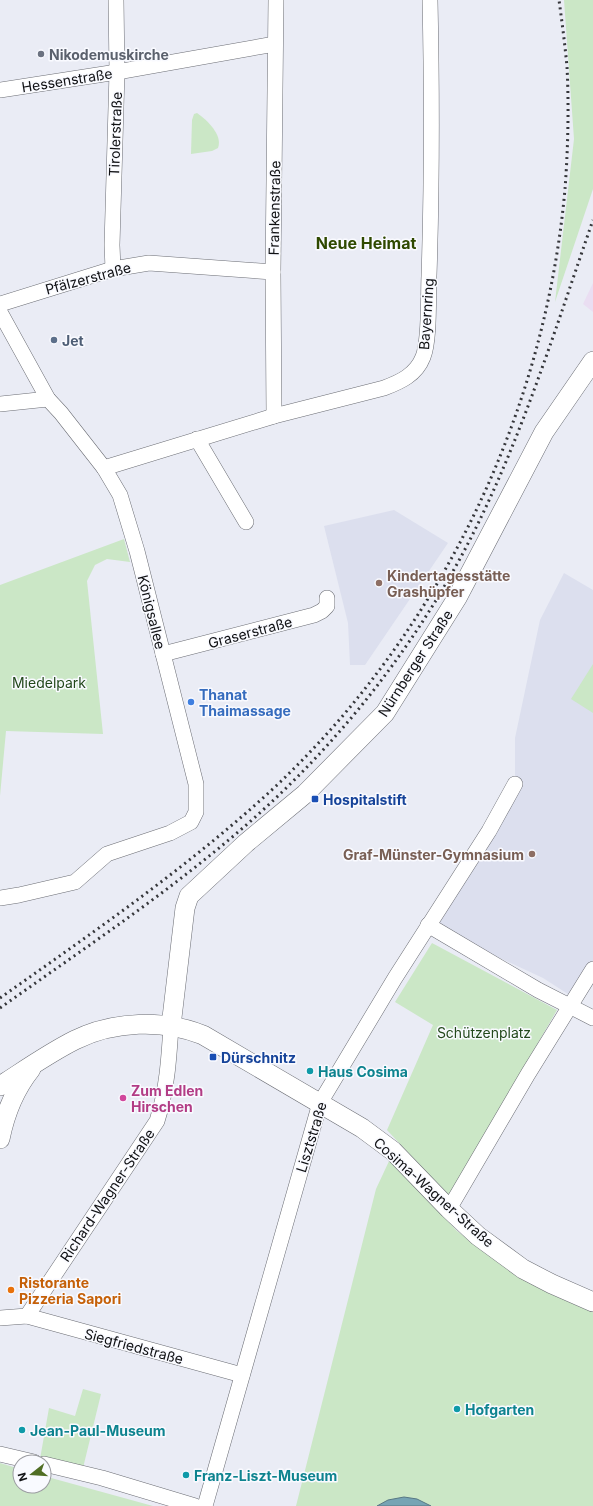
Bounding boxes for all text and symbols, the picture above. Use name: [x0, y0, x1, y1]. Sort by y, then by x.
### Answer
place label: Nikodemuskirche: [49, 46, 169, 63]
marker: Nikodemuskirche: [36, 49, 46, 59]
street label: Hessenstraße: [20, 64, 114, 96]
street label: Tirolerstraße: [105, 91, 125, 177]
street label: Frankenstraße: [265, 160, 283, 256]
district label: Neue Heimat: [316, 233, 416, 253]
street label: Pfälzerstraße: [43, 258, 133, 298]
street label: Bayernring: [415, 277, 437, 351]
place label: Jet: [62, 332, 84, 349]
marker: Jet: [49, 335, 59, 345]
place label: Kindertagesstätte Grashüpfer: [387, 567, 510, 600]
street label: Königsallee: [135, 573, 169, 651]
marker: Kindertagesstätte Grashüpfer: [374, 578, 384, 588]
street label: Nürnberger Straße: [374, 606, 456, 720]
street label: Graserstraße: [206, 613, 294, 651]
park label: Miedelpark: [12, 674, 86, 691]
place label: Thanat Thaimassage: [199, 686, 291, 719]
marker: Thanat Thaimassage: [186, 697, 196, 707]
place label: Hospitalstift: [323, 791, 407, 808]
marker: Hospitalstift: [310, 794, 320, 804]
place label: Graf-Münster-Gymnasium: [343, 846, 524, 863]
marker: Graf-Münster-Gymnasium: [527, 849, 537, 859]
park label: Schützenplatz: [437, 1024, 531, 1041]
place label: Dürschnitz: [221, 1049, 296, 1066]
marker: Dürschnitz: [208, 1052, 218, 1062]
place label: Haus Cosima: [318, 1063, 408, 1080]
marker: Haus Cosima: [305, 1066, 315, 1076]
place label: Zum Edlen Hirschen: [131, 1082, 203, 1115]
marker: Zum Edlen Hirschen: [118, 1093, 128, 1103]
street label: Lisztstraße: [292, 1100, 330, 1174]
street label: Richard-Wagner-Straße: [56, 1125, 158, 1265]
street label: Cosima-Wagner-Straße: [370, 1134, 498, 1250]
place label: Ristorante Pizzeria Sapori: [19, 1274, 122, 1307]
marker: Ristorante Pizzeria Sapori: [6, 1285, 16, 1295]
street label: Siegfriedstraße: [83, 1325, 185, 1367]
place label: Hofgarten: [465, 1401, 534, 1418]
marker: Hofgarten: [452, 1404, 462, 1414]
place label: Jean-Paul-Museum: [30, 1422, 166, 1439]
marker: Jean-Paul-Museum: [17, 1425, 27, 1435]
north arrow: [12, 1454, 52, 1494]
place label: Franz-Liszt-Museum: [194, 1467, 337, 1484]
marker: Franz-Liszt-Museum: [181, 1470, 191, 1480]
text: N: [15, 1471, 30, 1483]

